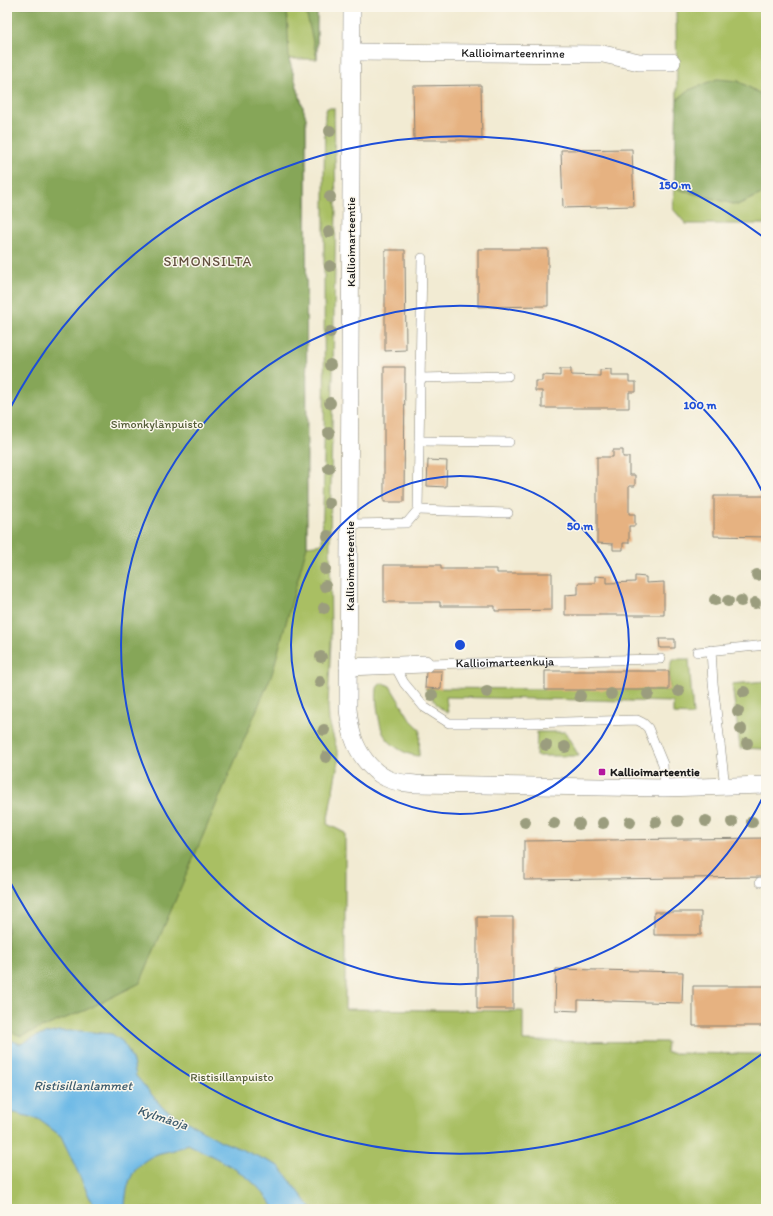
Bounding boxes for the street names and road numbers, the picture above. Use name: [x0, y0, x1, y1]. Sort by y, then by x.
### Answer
street label: Kallioimarteenrinne: [461, 46, 565, 61]
street label: Kallioimarteentie: [344, 197, 358, 287]
street label: Kallioimarteentie: [343, 521, 357, 611]
street label: Kallioimarteenkuja: [456, 654, 555, 670]

